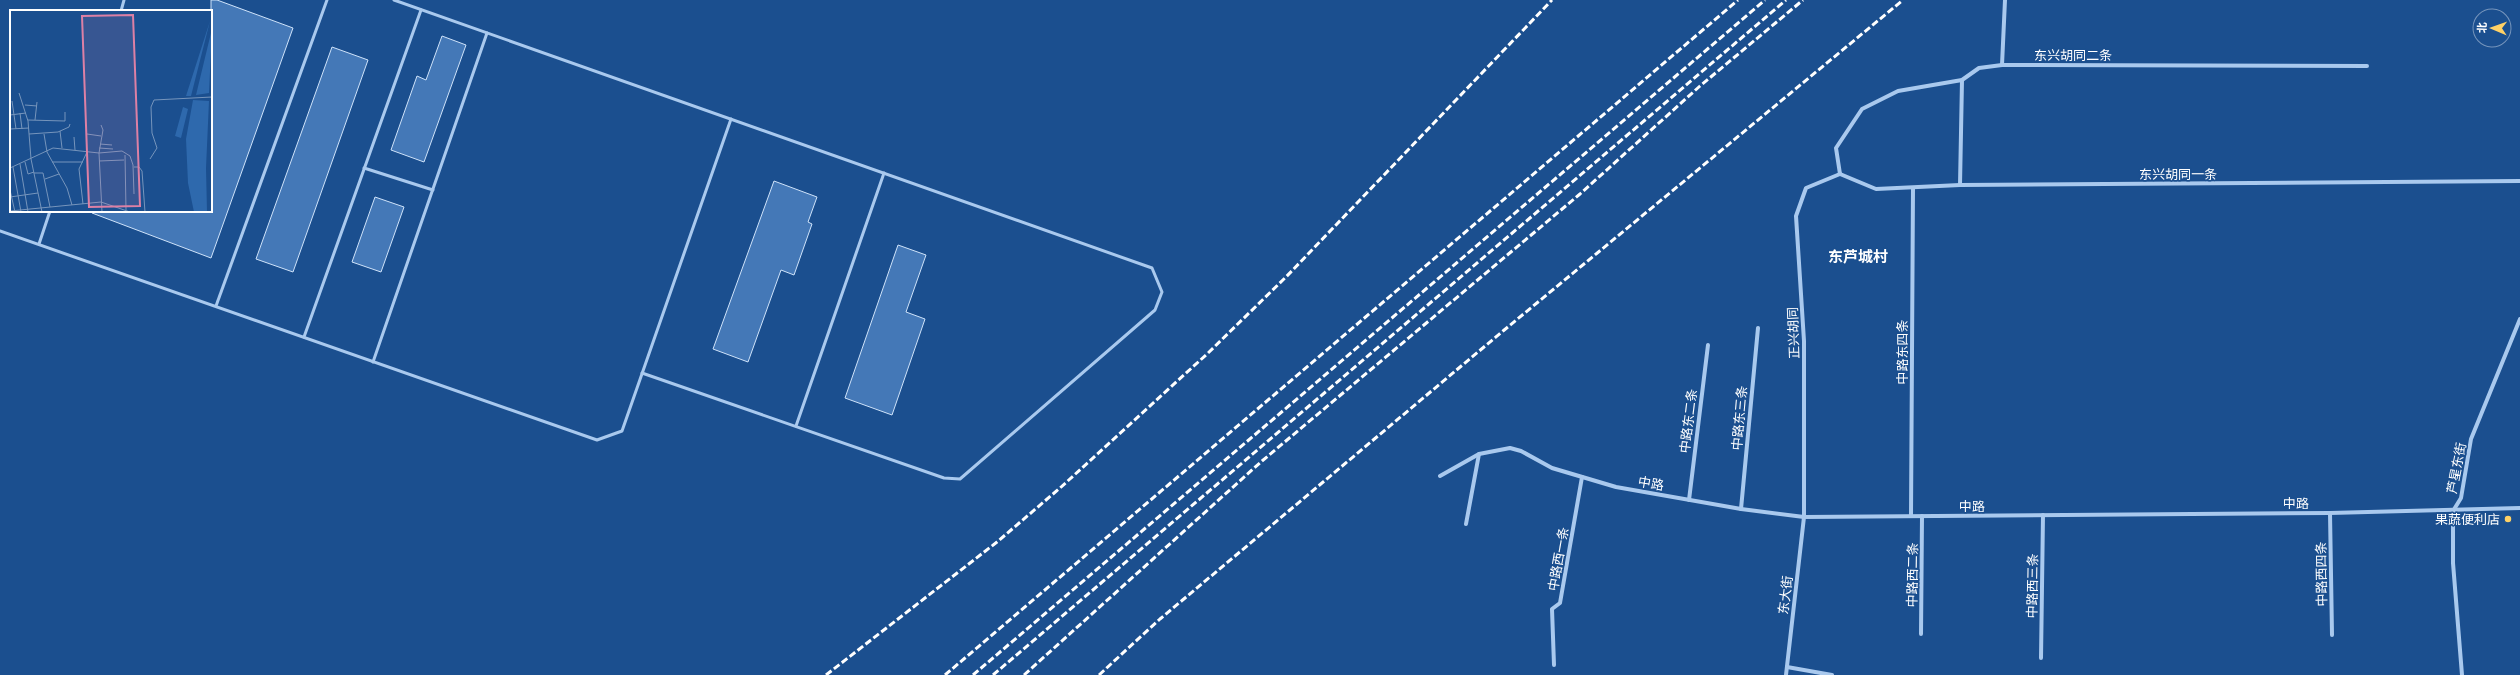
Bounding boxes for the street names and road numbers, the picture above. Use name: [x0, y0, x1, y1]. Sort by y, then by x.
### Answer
street label: 东兴胡同二条: [2034, 48, 2112, 63]
street label: 东兴胡同一条: [2139, 167, 2217, 182]
street label: 正兴胡同: [1785, 307, 1802, 359]
street label: 中路东四条: [1895, 319, 1910, 385]
street label: 中路东三条: [1729, 385, 1750, 451]
street label: 中路东二条: [1677, 388, 1700, 454]
street label: 芦星东街: [2444, 441, 2469, 495]
street label: 中路: [1637, 474, 1665, 493]
street label: 中路: [2283, 496, 2309, 511]
street label: 中路: [1959, 499, 1985, 514]
street label: 中路西一条: [1545, 526, 1572, 592]
street label: 中路西四条: [2313, 541, 2330, 607]
street label: 中路西二条: [1904, 542, 1921, 608]
street label: 中路西三条: [2024, 553, 2041, 619]
street label: 东大街: [1776, 575, 1795, 615]

